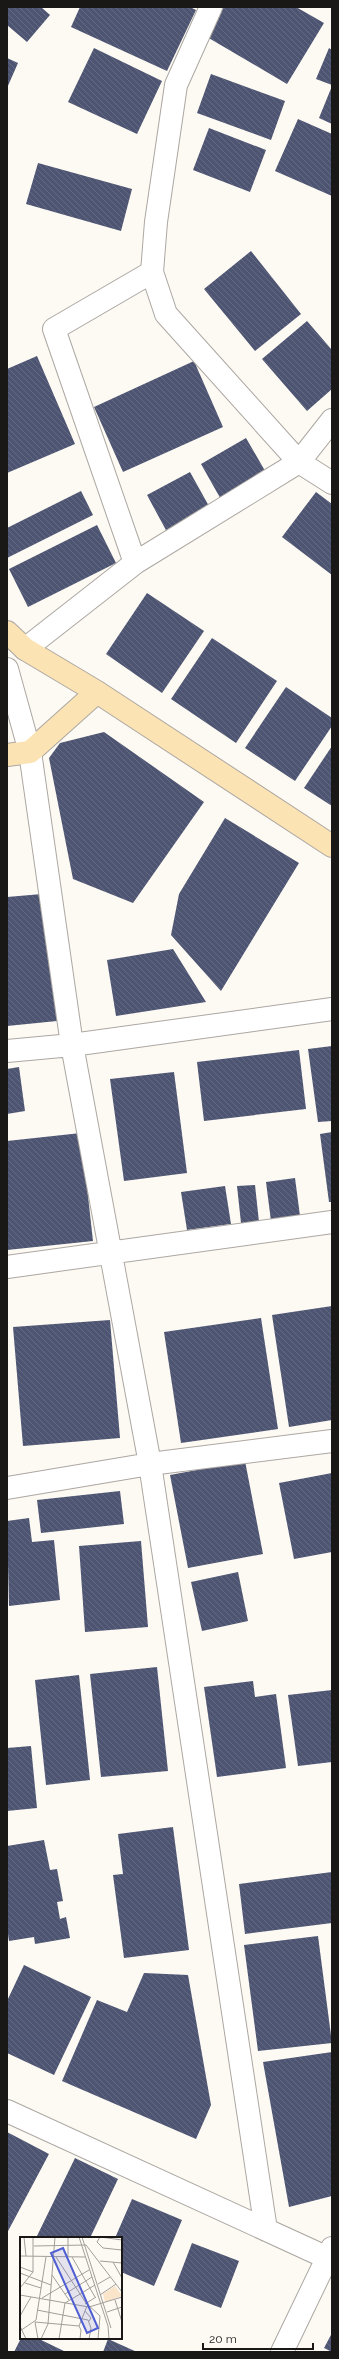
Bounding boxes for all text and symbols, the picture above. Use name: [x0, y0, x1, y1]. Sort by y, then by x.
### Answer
inset map: [20, 2237, 122, 2339]
scale bar: [203, 2325, 313, 2351]
text: 20 m: [209, 2332, 237, 2346]

